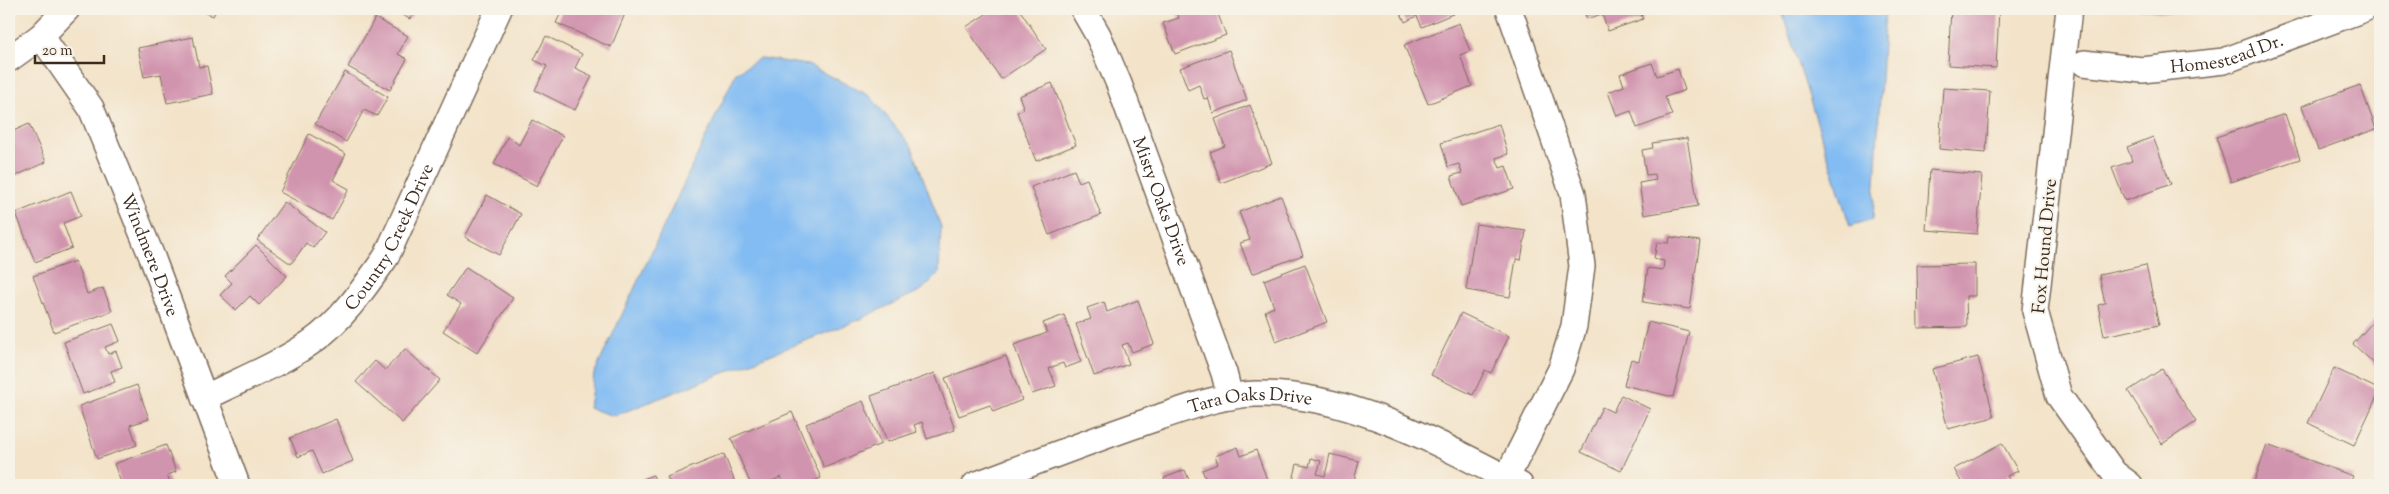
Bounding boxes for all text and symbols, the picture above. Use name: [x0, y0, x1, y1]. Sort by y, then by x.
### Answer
street label: Homestead Dr.: [2169, 29, 2288, 82]
scale bar: [35, 32, 104, 64]
text: 20 m: [42, 41, 73, 62]
street label: Misty Oaks Drive: [1124, 134, 1195, 270]
street label: Country Creek Drive: [340, 160, 442, 317]
street label: Fox Hound Drive: [2027, 178, 2065, 315]
street label: Windmere Drive: [112, 190, 184, 321]
street label: Tara Oaks Drive: [1185, 383, 1314, 422]

